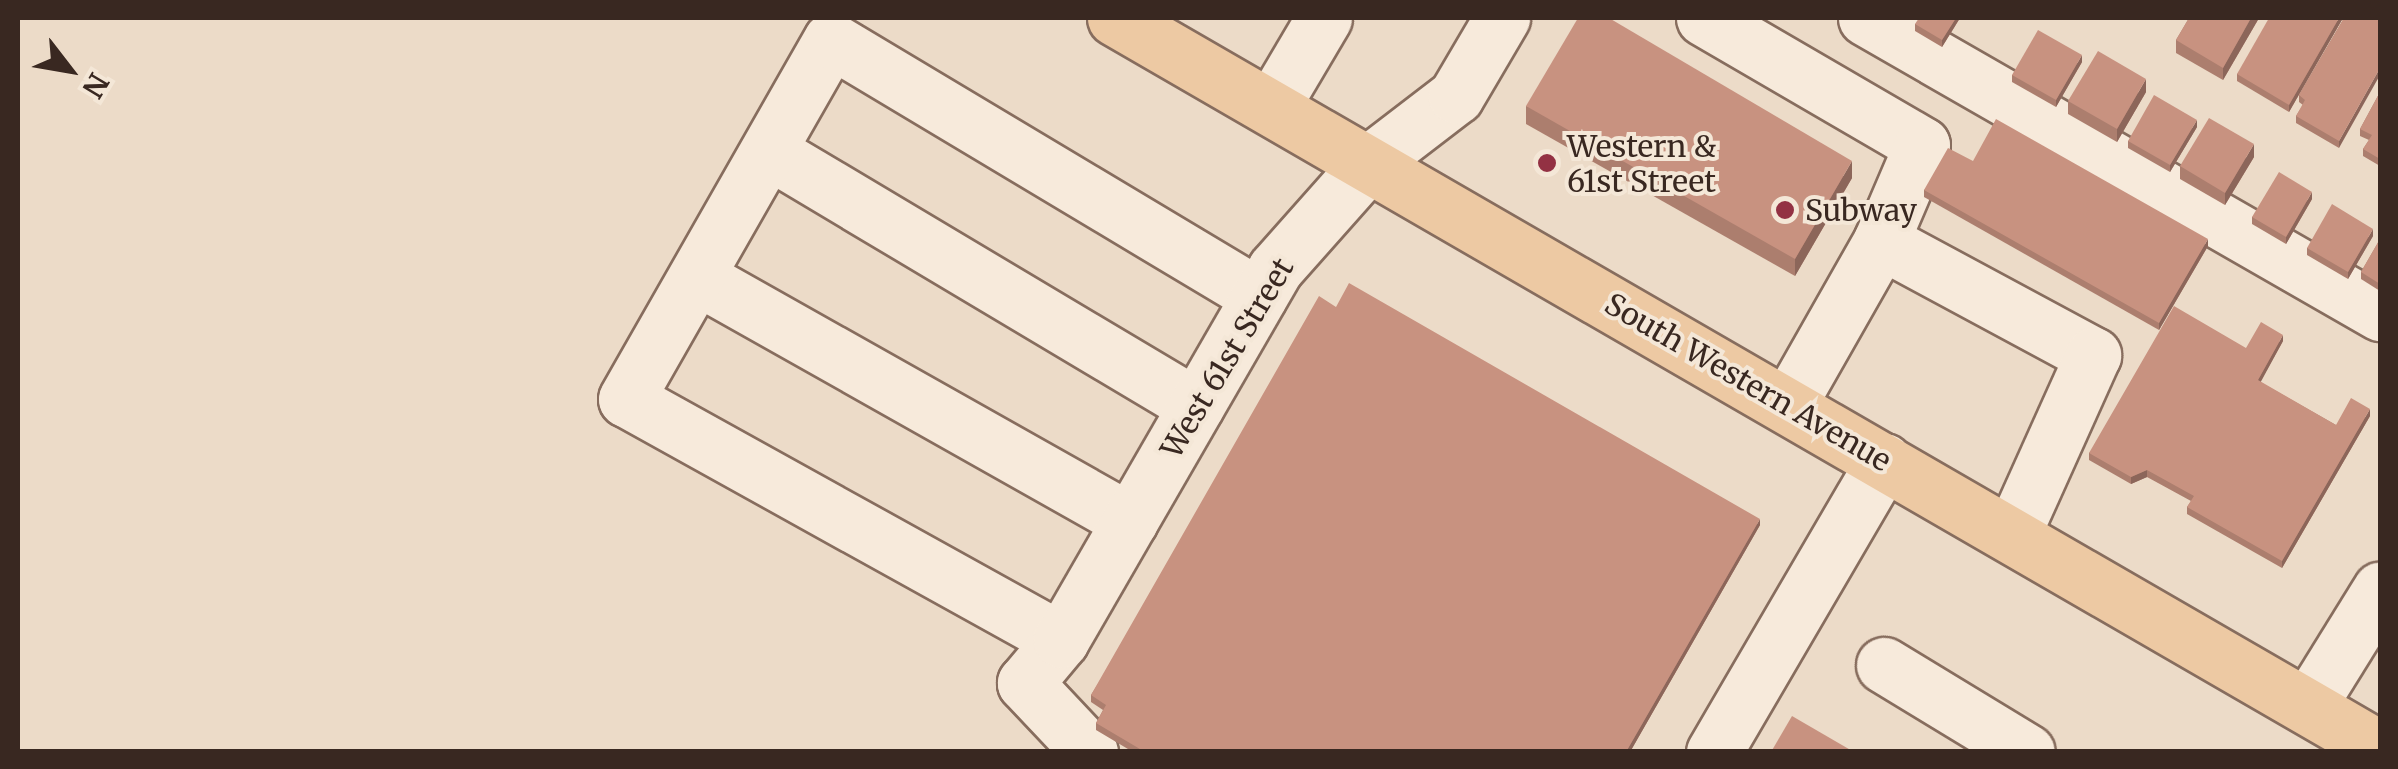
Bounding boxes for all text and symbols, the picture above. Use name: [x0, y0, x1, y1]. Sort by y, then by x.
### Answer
north arrow: [20, 20, 120, 120]
text: N: [75, 67, 117, 104]
place label: Western & 61st Street: [1567, 128, 1716, 198]
marker: Western & 61st Street: [1536, 152, 1558, 174]
place label: Subway: [1805, 192, 1917, 228]
marker: Subway: [1774, 199, 1796, 221]
street label: West 61st Street: [1153, 251, 1301, 465]
street label: South Western Avenue: [1599, 285, 1897, 479]

